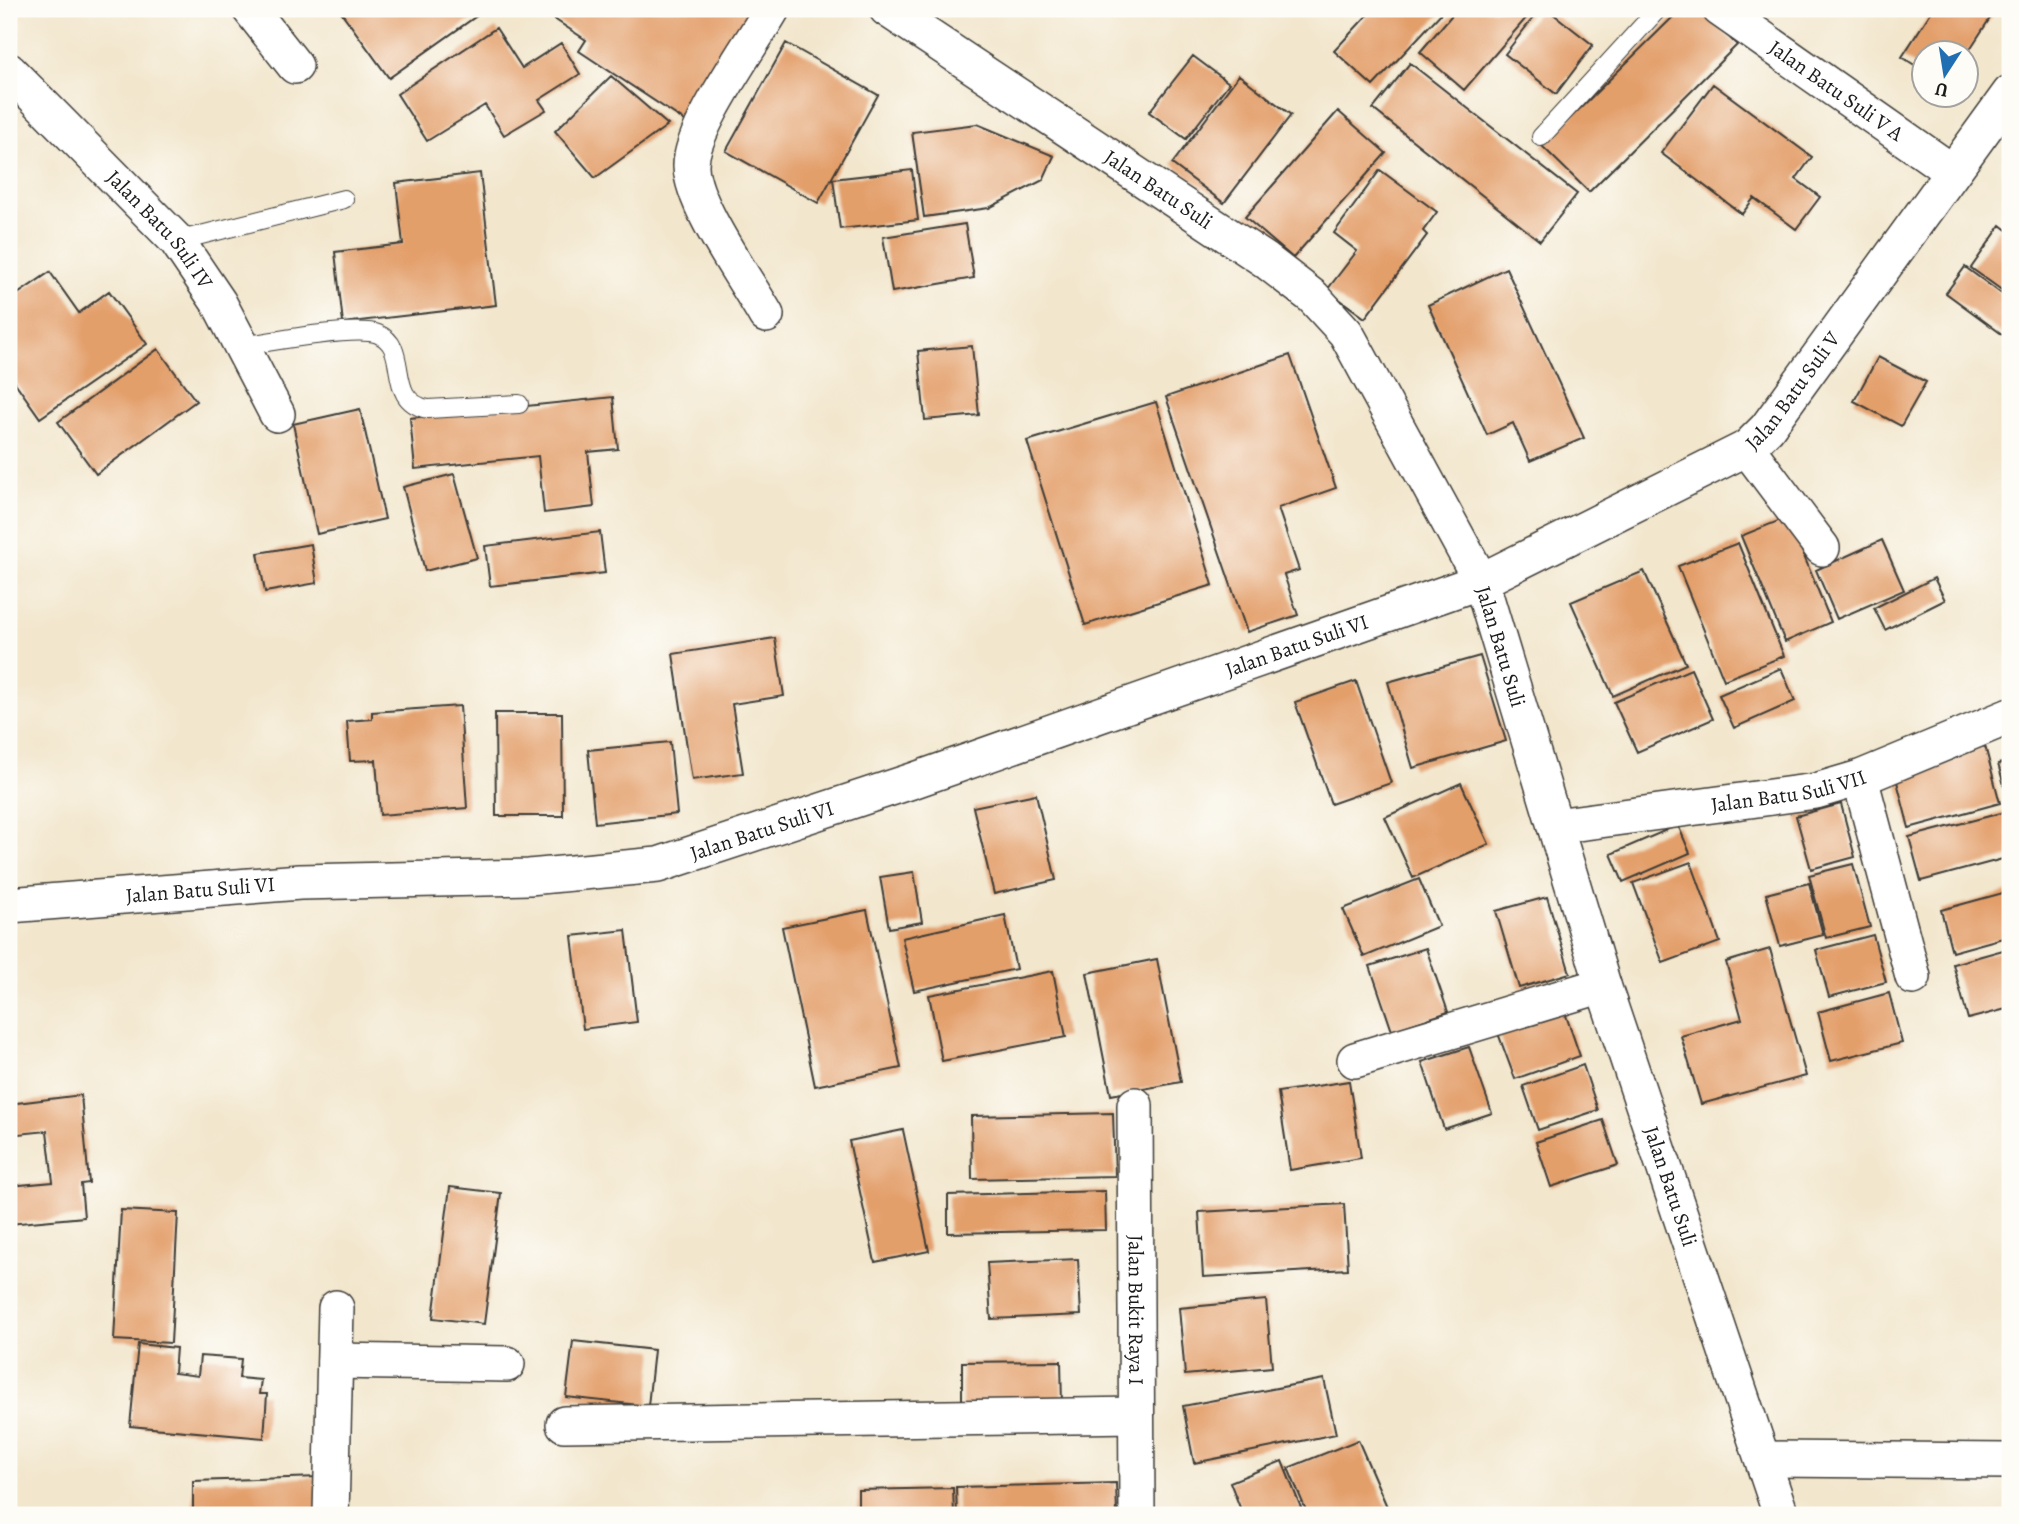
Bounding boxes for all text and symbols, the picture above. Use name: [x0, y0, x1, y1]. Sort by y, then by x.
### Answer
street label: Jalan Batu Suli V A: [1763, 34, 1910, 148]
north arrow: [1910, 38, 1980, 108]
text: U: [1932, 76, 1950, 104]
street label: Jalan Batu Suli: [1099, 143, 1218, 236]
street label: Jalan Batu Suli IV: [100, 164, 219, 294]
street label: Jalan Batu Suli V: [1739, 326, 1847, 456]
street label: Jalan Batu Suli: [1469, 583, 1532, 710]
street label: Jalan Batu Suli VI: [1222, 608, 1372, 684]
street label: Jalan Batu Suli VII: [1709, 763, 1870, 819]
street label: Jalan Batu Suli VI: [687, 794, 837, 867]
street label: Jalan Batu Suli VI: [125, 870, 276, 910]
street label: Jalan Batu Suli: [1637, 1123, 1704, 1250]
street label: Jalan Bukit Raya I: [1122, 1235, 1150, 1385]

